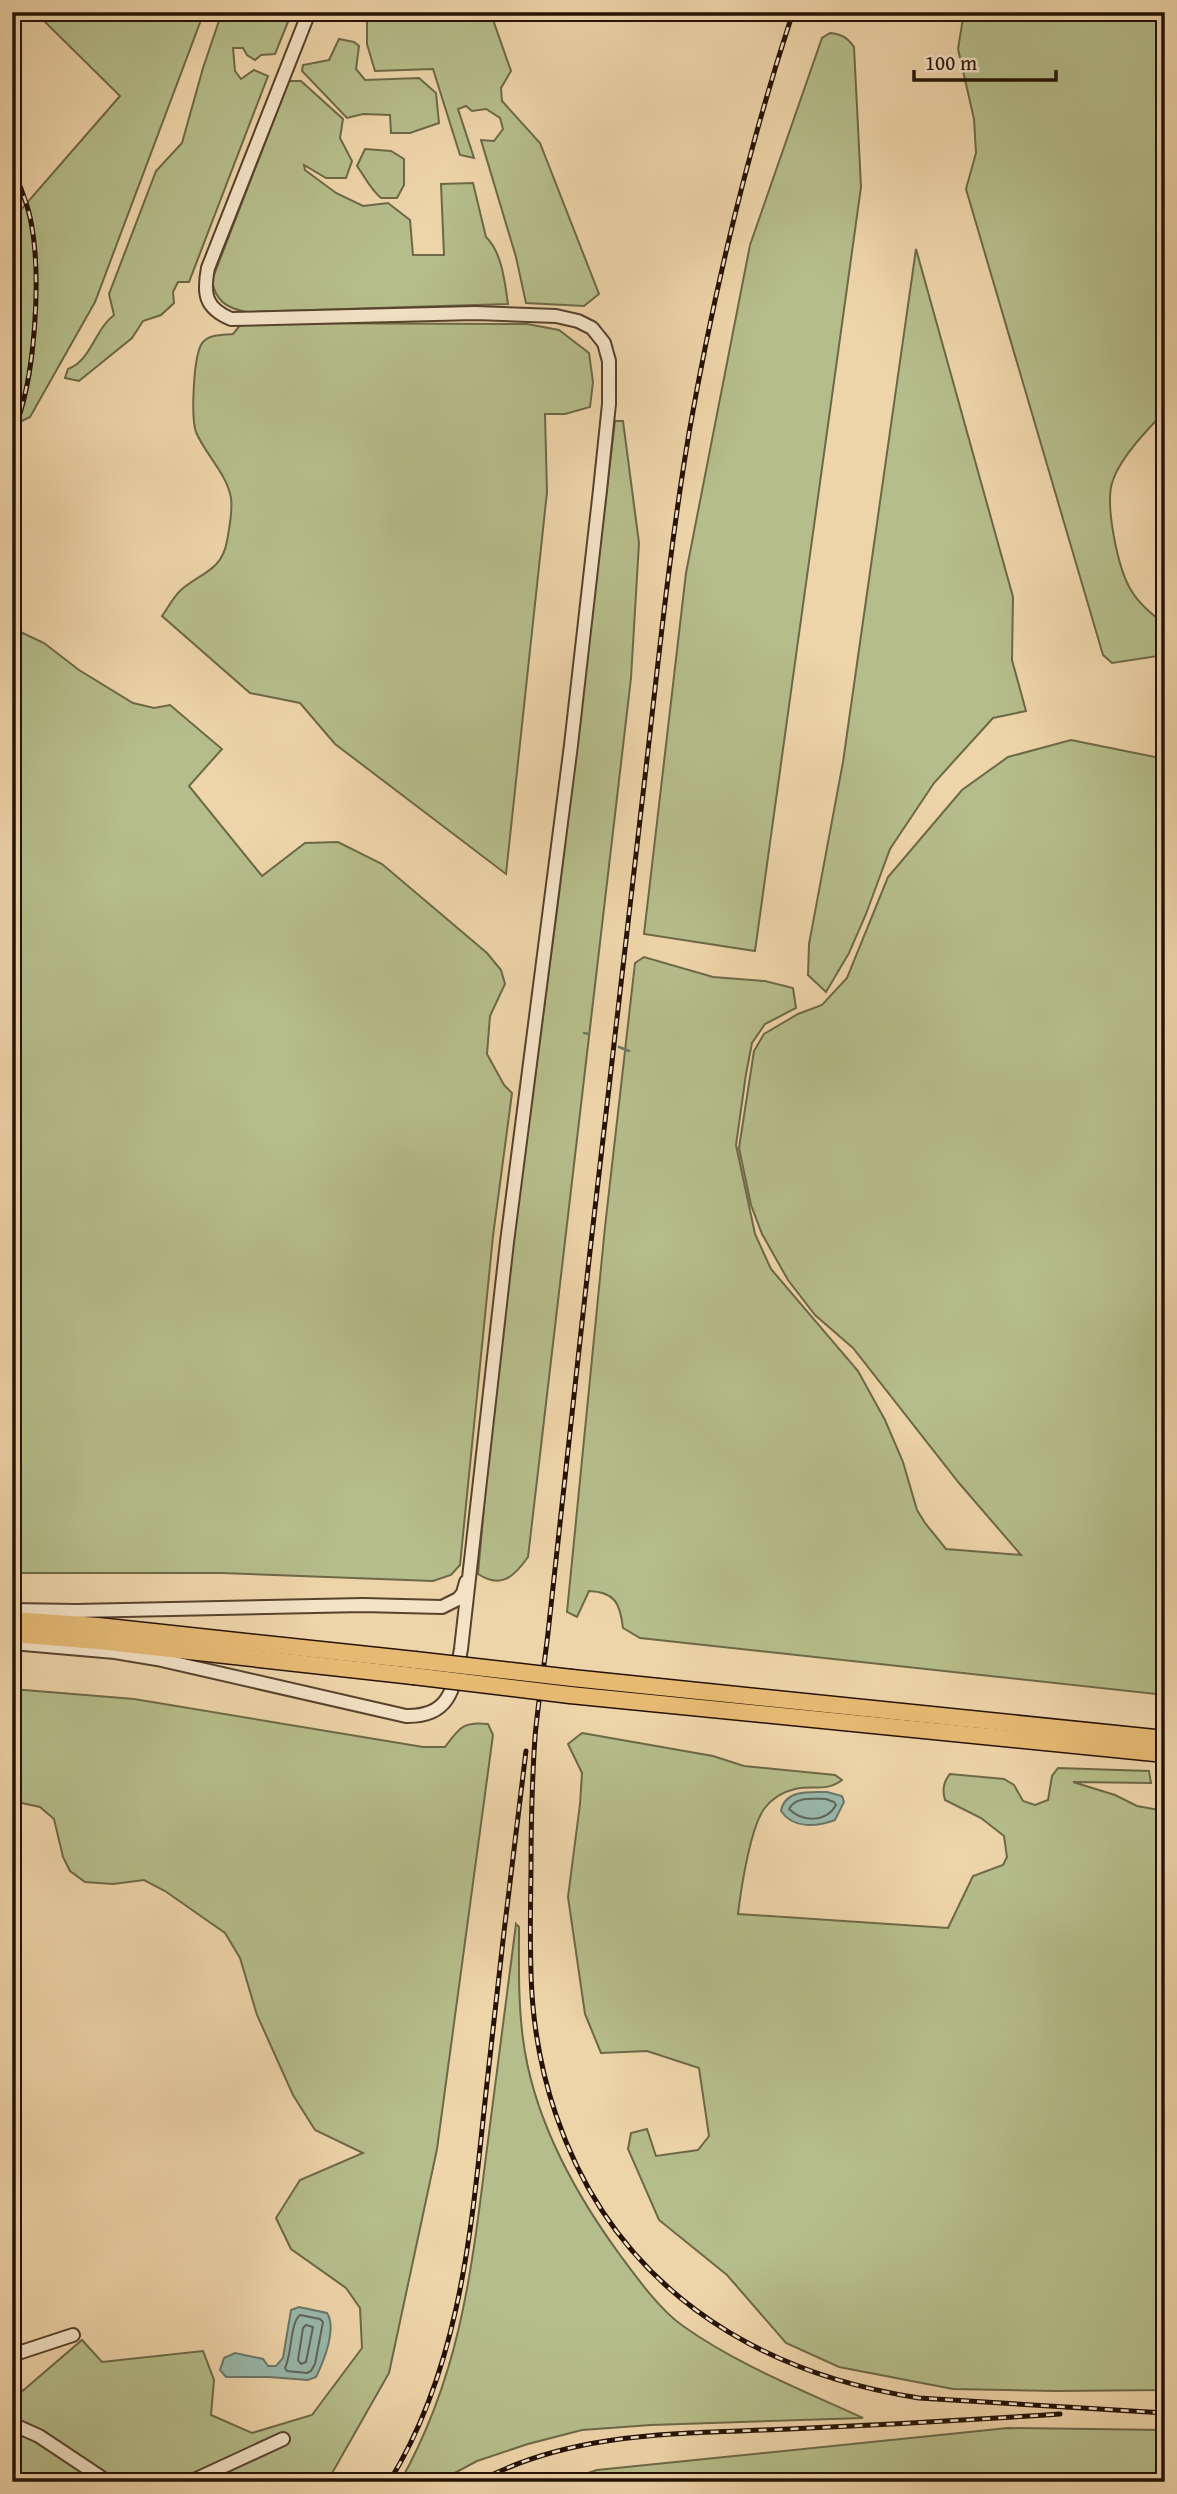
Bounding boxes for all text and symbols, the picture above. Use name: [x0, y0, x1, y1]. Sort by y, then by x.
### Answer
scale bar: [914, 38, 1056, 82]
text: 100 m: [925, 47, 977, 78]

